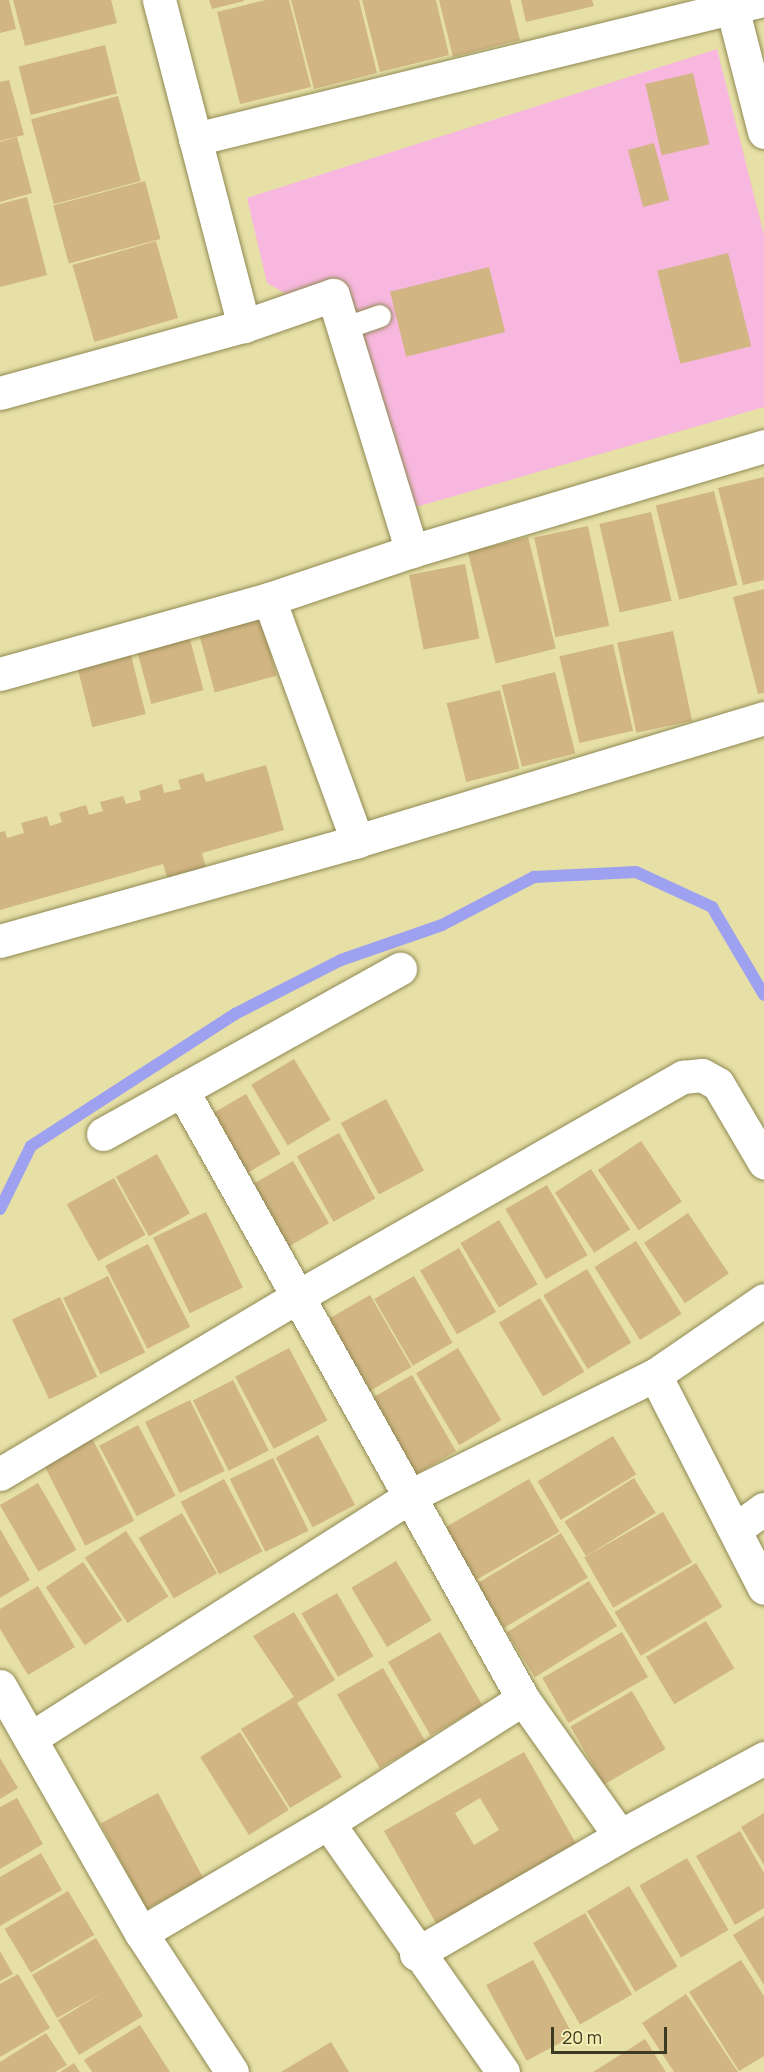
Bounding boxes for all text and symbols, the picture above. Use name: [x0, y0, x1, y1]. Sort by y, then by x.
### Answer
scale bar: [554, 2015, 670, 2053]
text: 20 m: [562, 2025, 602, 2049]

